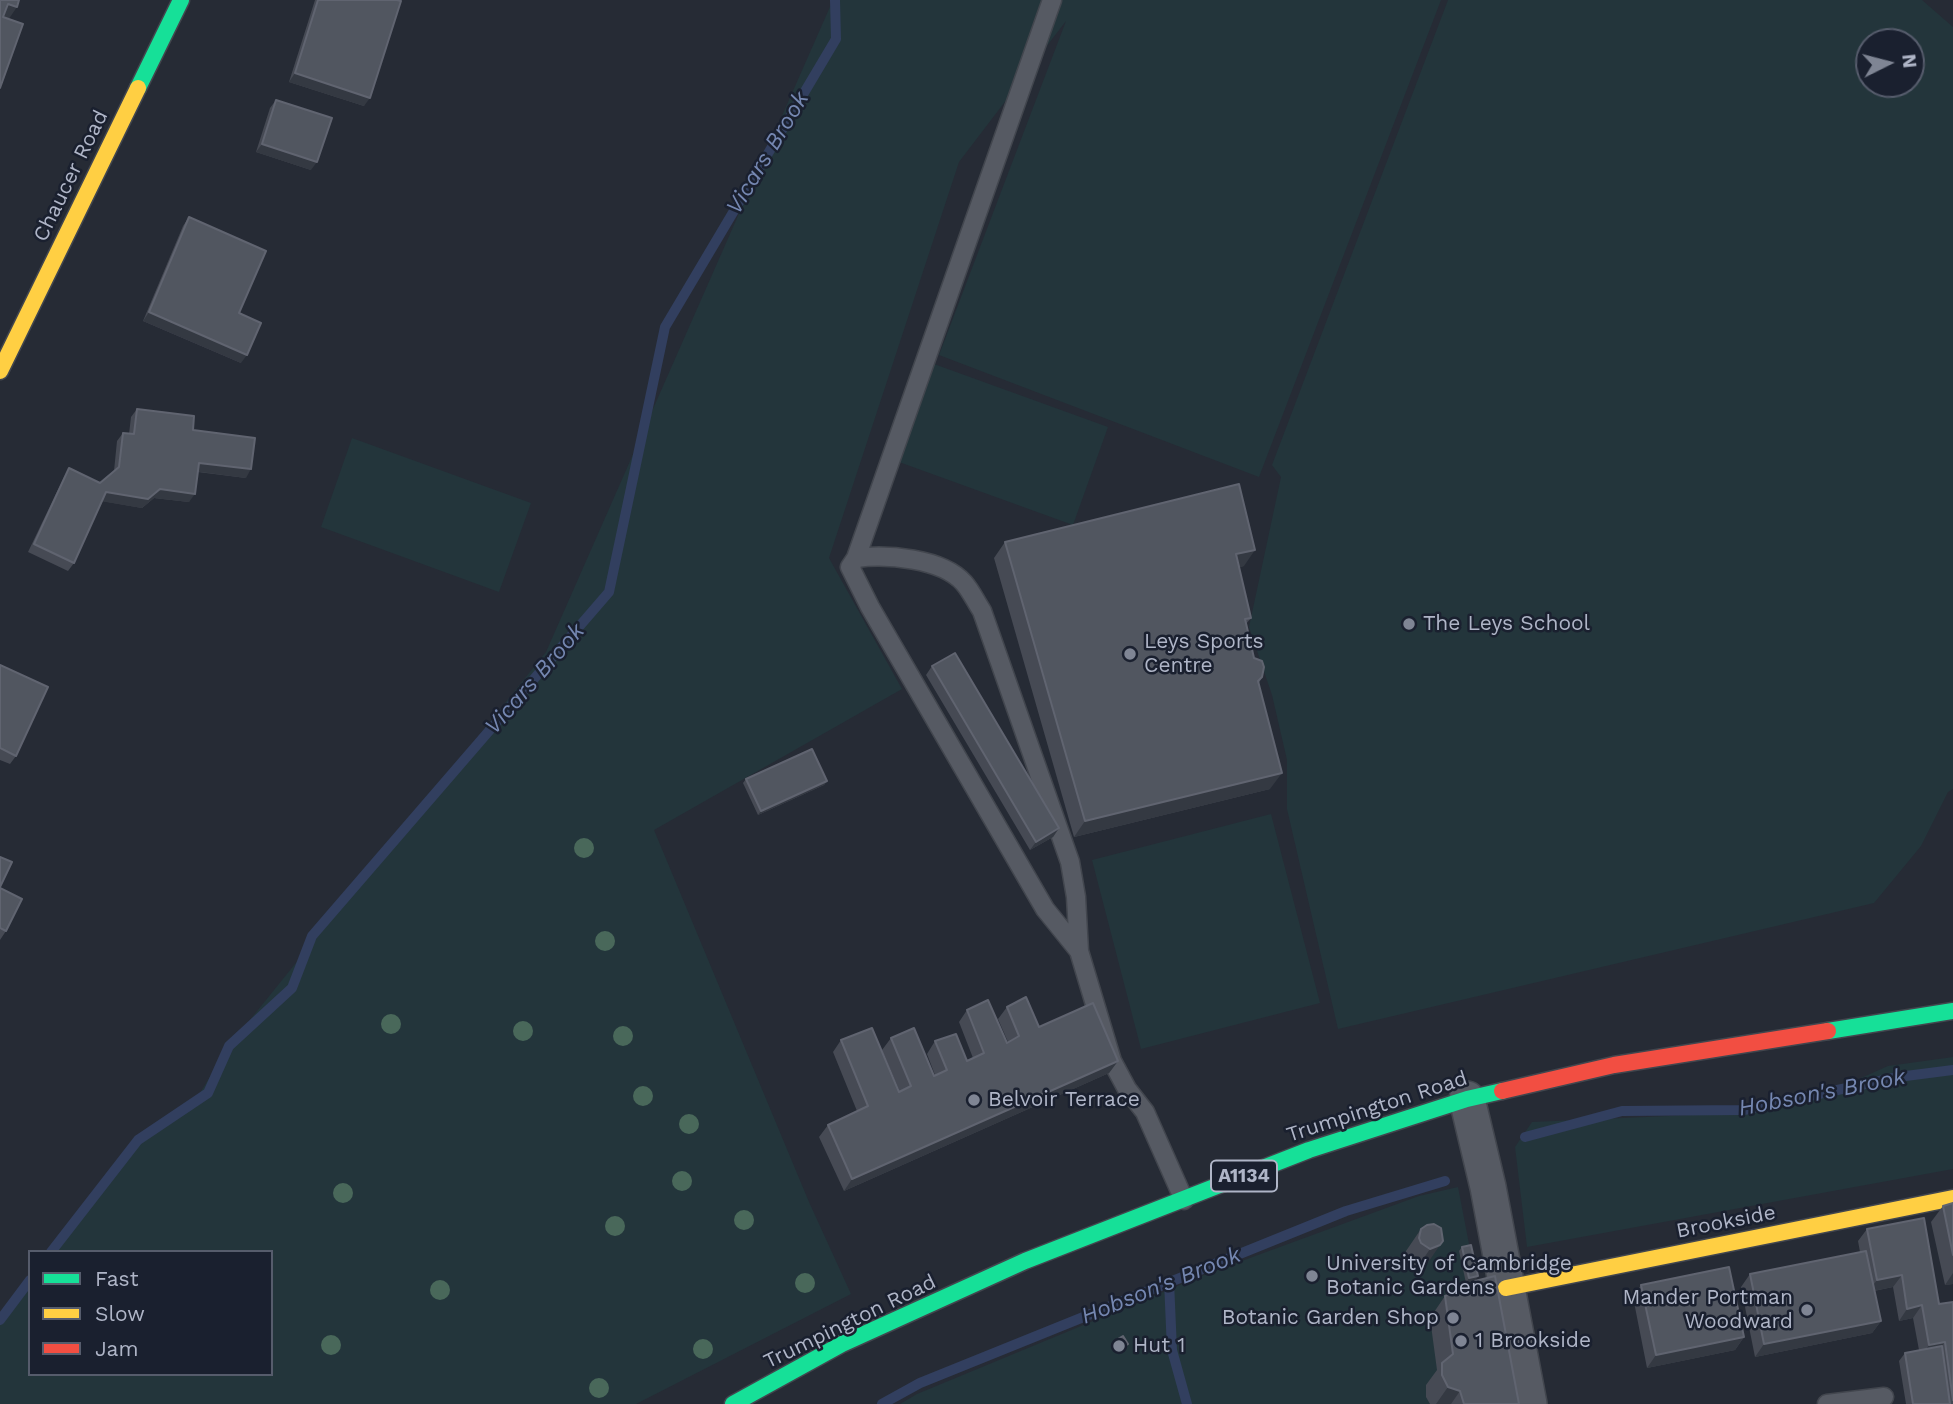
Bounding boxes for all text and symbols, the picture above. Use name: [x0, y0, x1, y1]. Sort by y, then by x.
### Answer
north arrow: [1855, 28, 1925, 98]
text: N: [1897, 53, 1922, 69]
water label: Vicars Brook: [721, 87, 815, 219]
street label: Chaucer Road: [28, 106, 114, 246]
place label: The Leys School: [1423, 611, 1590, 637]
marker: The Leys School: [1401, 616, 1417, 632]
water label: Vicars Brook: [479, 618, 591, 740]
place label: Leys Sports Centre: [1144, 629, 1264, 679]
marker: Leys Sports Centre: [1122, 646, 1138, 662]
water label: Hobson's Brook: [1736, 1063, 1908, 1123]
street label: Trumpington Road: [1283, 1066, 1471, 1148]
place label: Belvoir Terrace: [988, 1087, 1140, 1113]
marker: Belvoir Terrace: [966, 1092, 982, 1108]
road number: A1134: [1211, 1160, 1277, 1192]
street label: Brookside: [1674, 1200, 1778, 1244]
water label: Hobson's Brook: [1077, 1241, 1245, 1331]
legend: [28, 1250, 273, 1376]
place label: University of Cambridge Botanic Gardens: [1326, 1251, 1572, 1301]
text: Fast: [95, 1266, 139, 1291]
marker: University of Cambridge Botanic Gardens: [1304, 1268, 1320, 1284]
street label: Trumpington Road: [760, 1269, 940, 1375]
place label: Mander Portman Woodward: [1622, 1285, 1793, 1335]
text: Slow: [95, 1301, 145, 1326]
marker: Mander Portman Woodward: [1799, 1302, 1815, 1318]
place label: Botanic Garden Shop: [1222, 1305, 1439, 1331]
marker: Botanic Garden Shop: [1445, 1310, 1461, 1326]
place label: 1 Brookside: [1475, 1328, 1591, 1354]
place label: Hut 1: [1133, 1333, 1185, 1359]
marker: 1 Brookside: [1453, 1333, 1469, 1349]
text: Jam: [95, 1336, 138, 1361]
marker: Hut 1: [1111, 1338, 1127, 1354]

